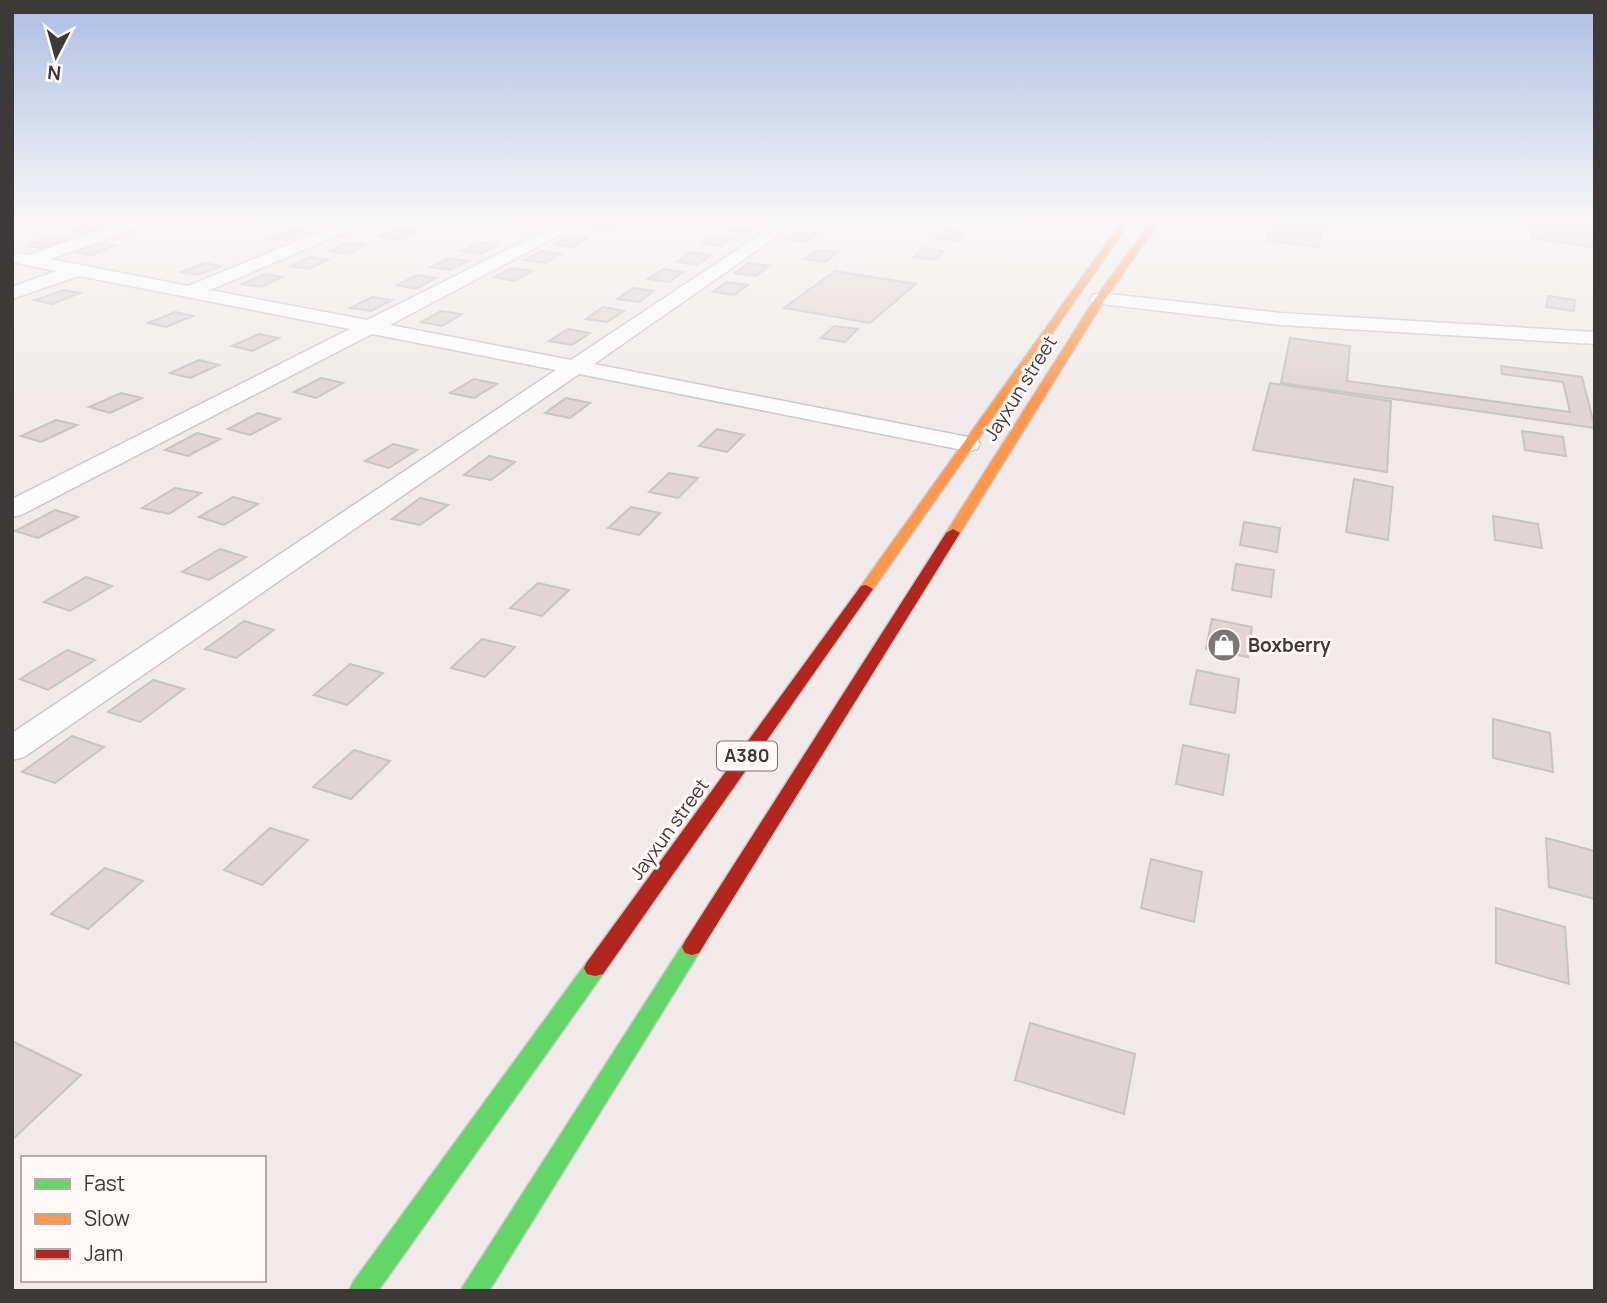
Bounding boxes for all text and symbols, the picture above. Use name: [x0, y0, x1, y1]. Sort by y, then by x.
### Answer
north arrow: [21, 21, 91, 91]
text: N: [46, 59, 62, 87]
street label: Jayxun street: [977, 331, 1063, 445]
shop icon: Boxberry: [1205, 626, 1243, 664]
place label: Boxberry: [1248, 632, 1331, 658]
road number: A380: [717, 742, 777, 770]
street label: Jayxun street: [623, 773, 715, 885]
legend: [21, 1156, 266, 1282]
text: Fast: [84, 1169, 125, 1197]
text: Slow: [84, 1204, 130, 1232]
text: Jam: [84, 1239, 123, 1267]

